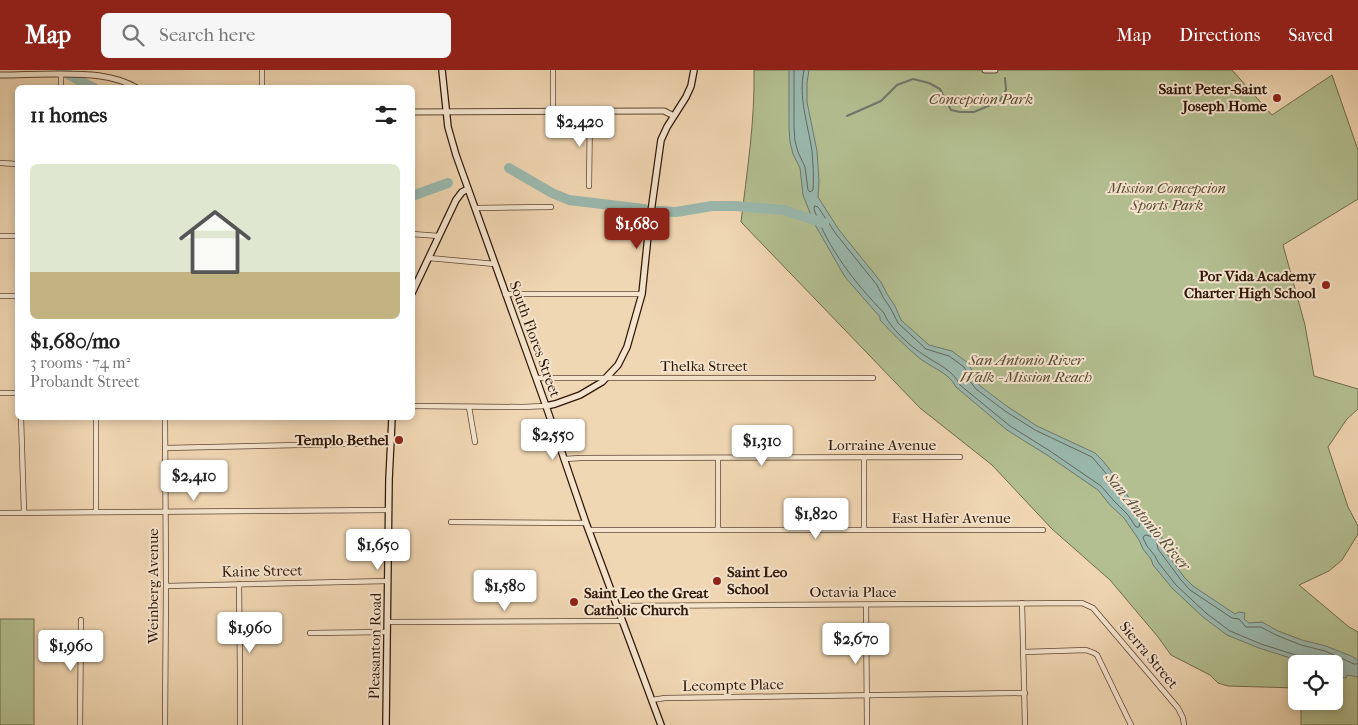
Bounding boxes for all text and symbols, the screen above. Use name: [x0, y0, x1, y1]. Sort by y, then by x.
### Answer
search box: [101, 13, 451, 58]
text: Map: [25, 21, 71, 49]
icon: search: [119, 21, 147, 49]
text: Search here: [159, 24, 255, 46]
text: Map: [1117, 25, 1151, 46]
text: Directions: [1179, 25, 1260, 46]
text: Saved: [1288, 25, 1333, 46]
place label: Saint Peter-Saint Joseph Home: [1158, 80, 1268, 115]
park label: Concepcion Park: [929, 90, 1033, 108]
marker: Saint Peter-Saint Joseph Home: [1271, 92, 1283, 104]
icon: filters: [372, 101, 400, 129]
text: 11 homes: [30, 103, 107, 127]
pin: $2,420: [539, 106, 621, 148]
text: $2,420: [556, 112, 604, 131]
park label: Mission Concepcion Sports Park: [1107, 179, 1226, 214]
icon: home: [170, 197, 260, 287]
pin: $1,680: [596, 208, 678, 250]
text: $1,680: [615, 214, 659, 233]
place label: Por Vida Academy Charter High School: [1184, 267, 1317, 302]
street label: South Flores Street: [506, 278, 565, 400]
marker: Por Vida Academy Charter High School: [1320, 279, 1332, 291]
text: $1,680/mo: [30, 329, 120, 353]
park label: San Antonio River Walk - Mission Reach: [960, 351, 1092, 386]
text: 3 rooms · 74 m²: [30, 353, 130, 372]
street label: Thelka Street: [660, 357, 748, 375]
text: Probandt Street: [30, 372, 139, 391]
pin: $2,550: [512, 418, 594, 461]
pin: $1,310: [721, 424, 803, 467]
text: $2,550: [532, 425, 574, 444]
place label: Templo Bethel: [294, 431, 390, 449]
text: $1,310: [743, 431, 781, 450]
marker: Templo Bethel: [393, 434, 405, 446]
street label: Lorraine Avenue: [828, 436, 937, 454]
pin: $2,410: [153, 460, 235, 502]
text: $2,410: [172, 466, 216, 485]
water label: San Antonio River: [1101, 467, 1196, 575]
pin: $1,820: [775, 498, 857, 540]
text: $1,820: [795, 504, 837, 523]
street label: East Hafer Avenue: [891, 509, 1011, 527]
street label: Weinberg Avenue: [144, 528, 162, 645]
pin: $1,650: [337, 528, 419, 571]
text: $1,650: [357, 535, 399, 554]
street label: Kaine Street: [221, 561, 303, 581]
place label: Saint Leo School: [727, 563, 788, 598]
pin: $1,580: [464, 570, 546, 612]
marker: Saint Leo School: [711, 575, 723, 587]
text: $1,580: [485, 576, 525, 595]
street label: Octavia Place: [810, 583, 897, 601]
place label: Saint Leo the Great Catholic Church: [584, 584, 709, 619]
street label: Pleasanton Road: [365, 592, 385, 699]
marker: Saint Leo the Great Catholic Church: [568, 596, 580, 608]
pin: $1,960: [209, 612, 291, 654]
text: $1,960: [228, 618, 272, 637]
street label: Sierra Street: [1116, 618, 1183, 693]
pin: $2,670: [815, 622, 897, 665]
text: $2,670: [833, 629, 879, 648]
pin: $1,960: [30, 630, 112, 672]
text: $1,960: [49, 636, 93, 655]
map controls: [1288, 655, 1343, 710]
button: locate: [1288, 655, 1343, 710]
street label: Lecompte Place: [682, 675, 784, 695]

